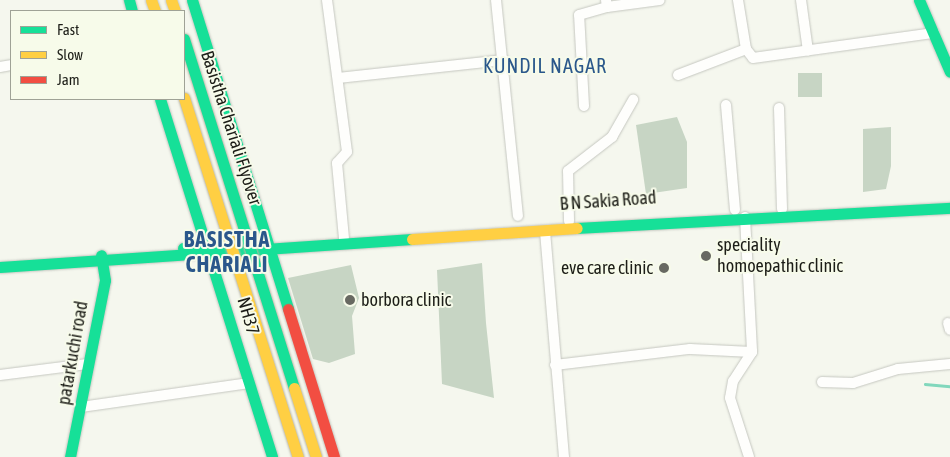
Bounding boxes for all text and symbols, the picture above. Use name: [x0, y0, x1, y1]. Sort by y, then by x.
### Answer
legend: [10, 10, 185, 100]
text: Fast: [57, 21, 79, 38]
text: Slow: [57, 46, 83, 63]
street label: Basistha Chariali Flyover: [196, 48, 266, 208]
district label: KUNDIL NAGAR: [481, 53, 609, 77]
text: Jam: [57, 71, 80, 88]
street label: B N Sakia Road: [559, 187, 657, 215]
district label: BASISTHA CHARIALI: [183, 226, 271, 278]
place label: speciality homoepathic clinic: [717, 235, 843, 278]
marker: speciality homoepathic clinic: [699, 249, 713, 263]
place label: eve care clinic: [561, 257, 653, 279]
marker: eve care clinic: [657, 261, 671, 275]
place label: borbora clinic: [361, 289, 451, 311]
marker: borbora clinic: [343, 293, 357, 307]
street label: NH37: [232, 295, 264, 337]
street label: patarkuchi road: [53, 299, 93, 407]

